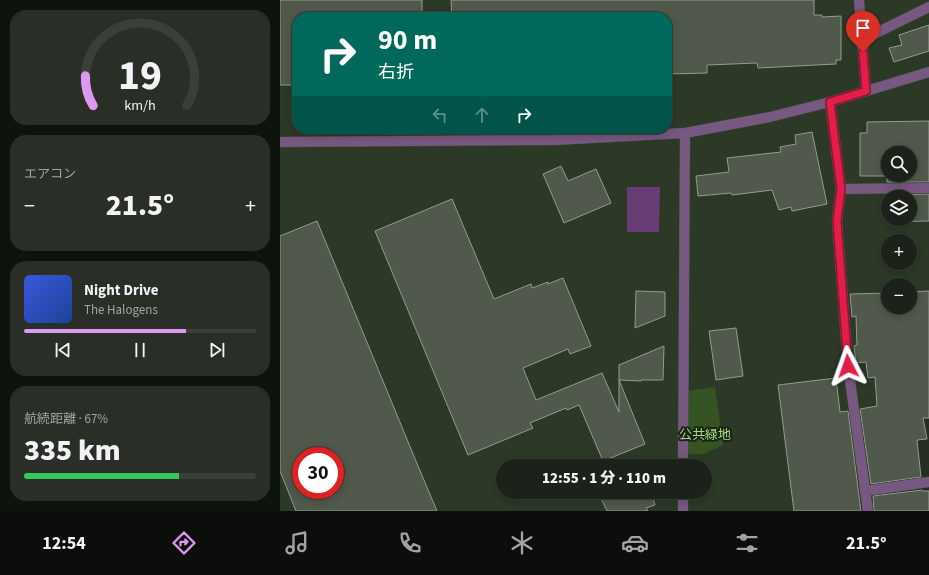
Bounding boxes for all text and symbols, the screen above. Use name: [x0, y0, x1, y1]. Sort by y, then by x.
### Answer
pin: [846, 11, 880, 52]
icon: arrive: [852, 17, 874, 39]
text: 90 m: [378, 20, 437, 60]
icon: right: [312, 28, 364, 80]
text: 19: [118, 45, 162, 105]
text: 右折: [378, 60, 414, 85]
text: km/h: [124, 94, 156, 115]
icon: left: [429, 104, 451, 126]
icon: ahead: [471, 104, 493, 126]
icon: right: [513, 104, 535, 126]
map controls: [881, 146, 917, 314]
button: search: [881, 146, 917, 182]
text: エアコン: [24, 165, 76, 183]
text: 21.5°: [106, 184, 174, 227]
text: −: [24, 190, 35, 222]
text: +: [245, 190, 256, 222]
button: layers: [881, 190, 917, 226]
button: +: [881, 234, 917, 270]
button: −: [881, 278, 917, 314]
text: Night Drive: [84, 280, 159, 301]
text: The Halogens: [84, 301, 158, 319]
icon: previous: [52, 339, 74, 361]
icon: pause: [129, 339, 151, 361]
icon: next: [206, 339, 228, 361]
position arrow: [827, 345, 869, 387]
text: 航続距離 · 67%: [24, 410, 108, 428]
park label: 公共緑地: [679, 426, 731, 444]
text: 335 km: [24, 429, 121, 472]
speed limit sign: 30: [292, 447, 344, 499]
text: 12:55 · 1 分 · 110 m: [542, 468, 666, 489]
icon: directions: [170, 529, 198, 557]
icon: music: [283, 529, 311, 557]
icon: phone: [396, 529, 424, 557]
icon: climate: [508, 529, 536, 557]
icon: car: [621, 529, 649, 557]
icon: filters: [733, 529, 761, 557]
text: 12:54: [42, 531, 86, 556]
text: 21.5°: [846, 531, 887, 556]

